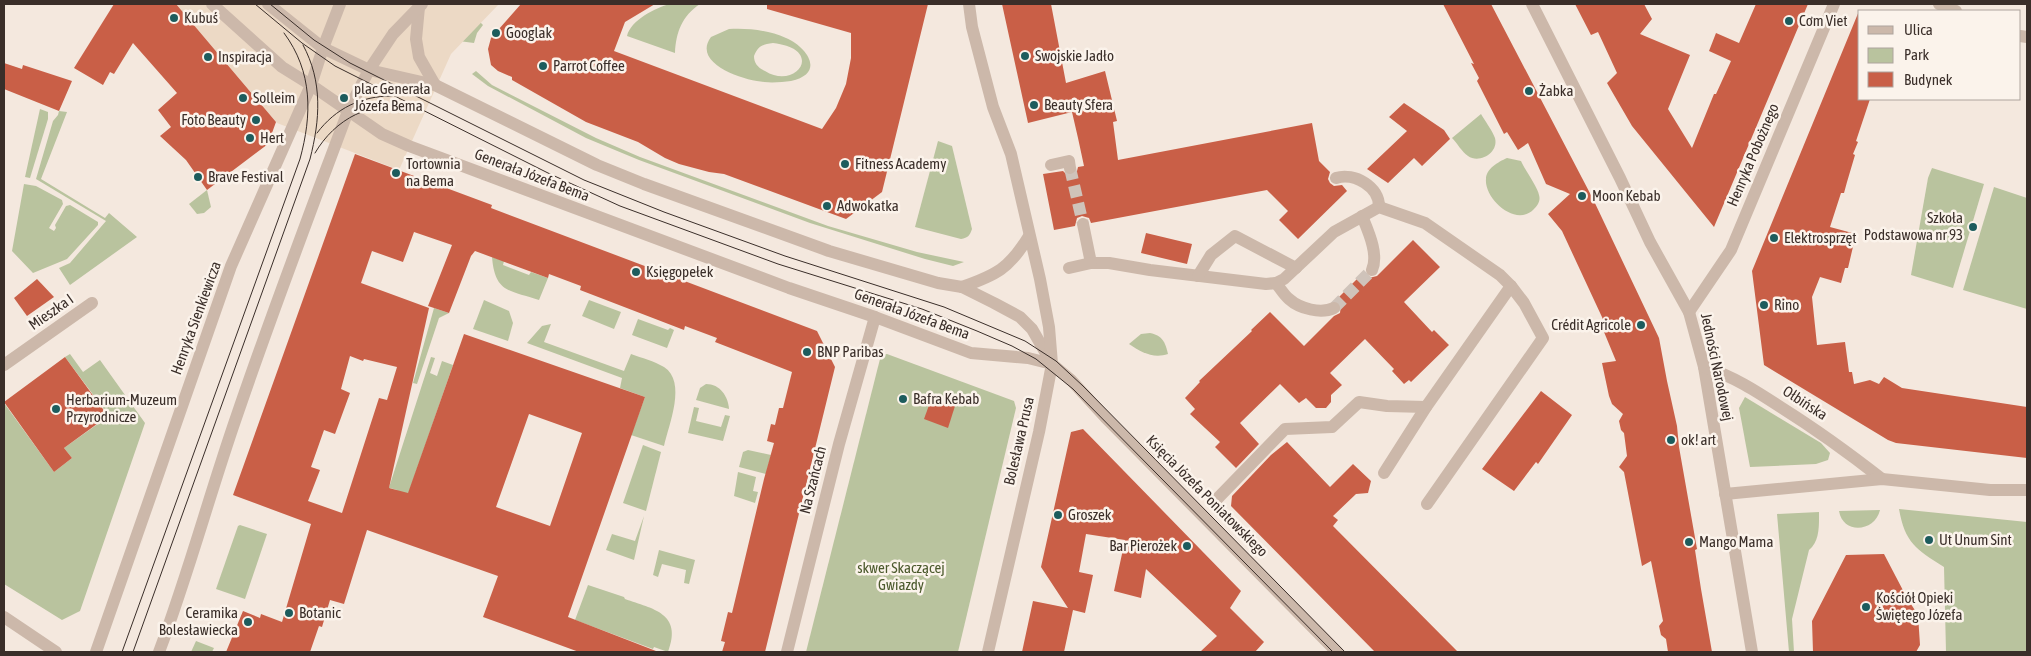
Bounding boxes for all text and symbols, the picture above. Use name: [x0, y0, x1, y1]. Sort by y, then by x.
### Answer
place label: Kubuś: [184, 9, 218, 26]
legend: [1858, 10, 2021, 100]
marker: Kubuś: [168, 12, 180, 24]
place label: Cơm Viet: [1799, 12, 1848, 29]
marker: Cơm Viet: [1783, 15, 1795, 27]
text: Ulica: [1904, 21, 1933, 38]
place label: Googlak: [506, 24, 552, 41]
marker: Googlak: [490, 27, 502, 39]
text: Park: [1904, 46, 1929, 63]
place label: Swojskie Jadło: [1035, 47, 1114, 64]
place label: Inspiracja: [218, 48, 272, 65]
marker: Swojskie Jadło: [1019, 50, 1031, 62]
marker: Inspiracja: [202, 51, 214, 63]
place label: Parrot Coffee: [553, 57, 625, 74]
marker: Parrot Coffee: [537, 60, 549, 72]
text: Budynek: [1904, 71, 1953, 88]
place label: plac Generała Józefa Bema: [354, 80, 431, 114]
place label: Żabka: [1539, 82, 1573, 99]
marker: Żabka: [1523, 85, 1535, 97]
place label: Solleim: [253, 89, 295, 106]
marker: Solleim: [237, 92, 249, 104]
marker: plac Generała Józefa Bema: [338, 92, 350, 104]
place label: Beauty Sfera: [1044, 96, 1113, 113]
marker: Beauty Sfera: [1028, 99, 1040, 111]
street label: Henryka Pobożnego: [1723, 101, 1782, 209]
place label: Foto Beauty: [181, 111, 246, 128]
marker: Foto Beauty: [250, 114, 262, 126]
place label: Hert: [260, 129, 284, 146]
marker: Hert: [244, 132, 256, 144]
street label: Generała Józefa Bema: [472, 145, 592, 204]
place label: Tortownia na Bema: [406, 155, 461, 189]
place label: Fitness Academy: [855, 155, 946, 172]
marker: Fitness Academy: [839, 158, 851, 170]
marker: Tortownia na Bema: [390, 167, 402, 179]
place label: Brave Festival: [208, 168, 284, 185]
marker: Brave Festival: [192, 171, 204, 183]
place label: Moon Kebab: [1592, 187, 1661, 204]
marker: Moon Kebab: [1576, 190, 1588, 202]
place label: Adwokatka: [837, 197, 899, 214]
marker: Adwokatka: [821, 200, 833, 212]
place label: Szkoła Podstawowa nr 93: [1864, 209, 1963, 243]
marker: Szkoła Podstawowa nr 93: [1967, 221, 1979, 233]
place label: Elektrosprzęt: [1784, 229, 1857, 246]
marker: Elektrosprzęt: [1768, 232, 1780, 244]
street label: Henryka Sienkiewicza: [167, 259, 224, 377]
place label: Księgopełek: [646, 263, 714, 280]
marker: Księgopełek: [630, 266, 642, 278]
street label: Generała Józefa Bema: [852, 285, 972, 342]
street label: Mieszka I: [25, 290, 76, 333]
place label: Rino: [1774, 296, 1799, 313]
marker: Rino: [1758, 299, 1770, 311]
street label: Jedności Narodowej: [1698, 311, 1737, 422]
place label: Crédit Agricole: [1551, 316, 1631, 333]
marker: Crédit Agricole: [1635, 319, 1647, 331]
place label: BNP Paribas: [817, 343, 884, 360]
marker: BNP Paribas: [801, 346, 813, 358]
street label: Ołbińska: [1780, 382, 1831, 423]
place label: Bafra Kebab: [913, 390, 979, 407]
place label: Herbarium-Muzeum Przyrodnicze: [66, 391, 177, 425]
marker: Bafra Kebab: [897, 393, 909, 405]
street label: Bolesława Prusa: [1000, 395, 1037, 487]
marker: Herbarium-Muzeum Przyrodnicze: [50, 403, 62, 415]
street label: Księcia Józefa Poniatowskiego: [1143, 431, 1272, 560]
place label: ok! art: [1681, 431, 1716, 448]
marker: ok! art: [1665, 434, 1677, 446]
street label: Na Szańcach: [796, 444, 829, 516]
place label: Groszek: [1068, 506, 1112, 523]
marker: Groszek: [1052, 509, 1064, 521]
place label: Ut Unum Sint: [1939, 531, 2012, 548]
place label: Mango Mama: [1699, 533, 1773, 550]
marker: Ut Unum Sint: [1923, 534, 1935, 546]
marker: Mango Mama: [1683, 536, 1695, 548]
place label: Bar Pierożek: [1109, 537, 1177, 554]
marker: Bar Pierożek: [1181, 540, 1193, 552]
park label: skwer Skaczącej Gwiazdy: [857, 559, 945, 593]
place label: Kościół Opieki Świętego Józefa: [1876, 589, 1963, 623]
marker: Kościół Opieki Świętego Józefa: [1860, 601, 1872, 613]
place label: Ceramika Bolesławiecka: [159, 604, 238, 638]
place label: Botanic: [299, 604, 341, 621]
marker: Botanic: [283, 607, 295, 619]
marker: Ceramika Bolesławiecka: [242, 616, 254, 628]

